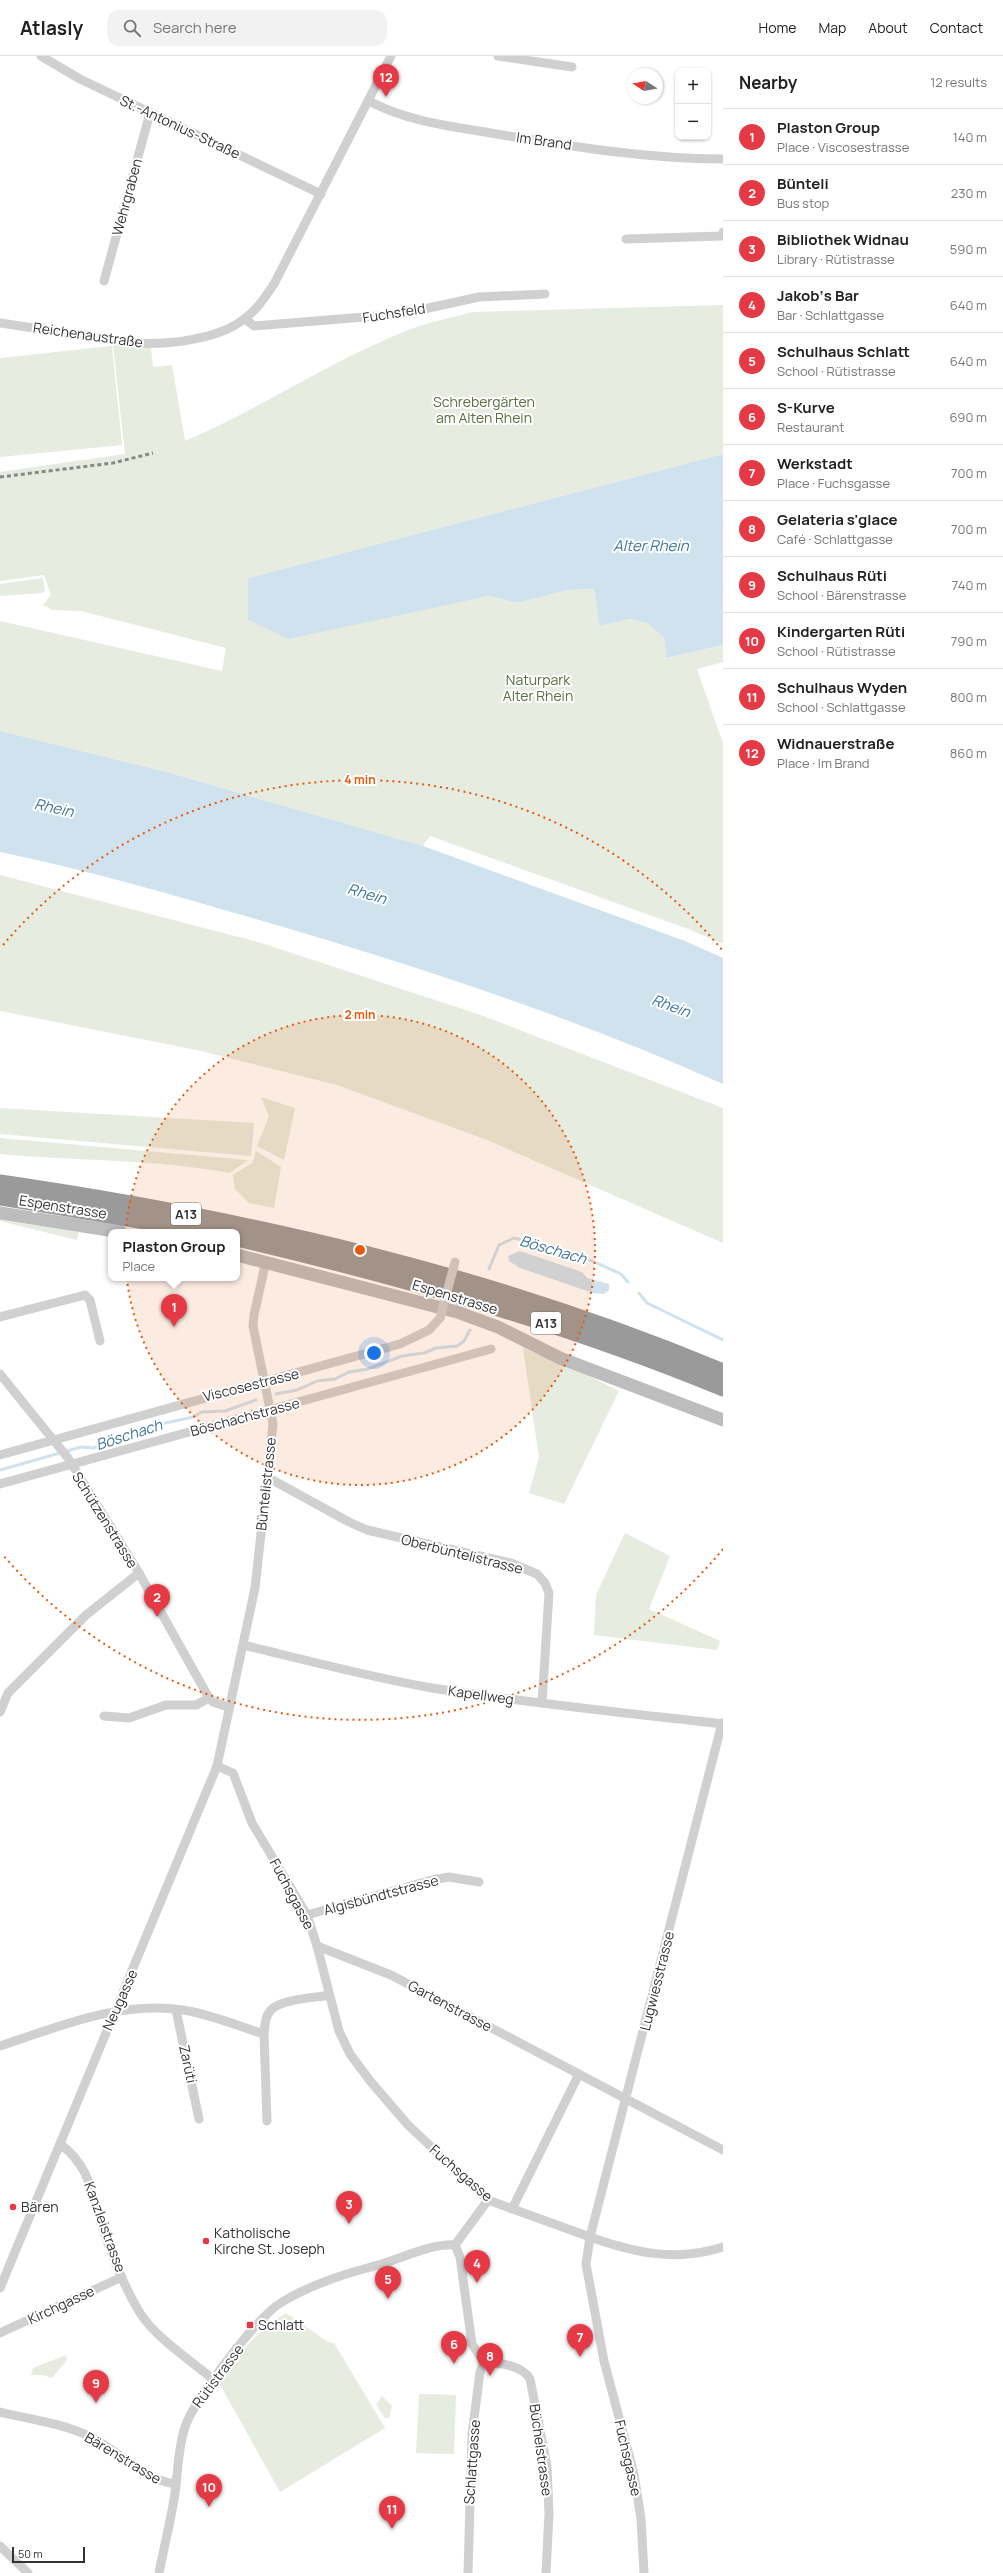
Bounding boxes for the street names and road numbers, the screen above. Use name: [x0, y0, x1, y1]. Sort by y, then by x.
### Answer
street label: St.-Antonius-Straße: [117, 90, 243, 163]
street label: Im Brand: [515, 127, 573, 154]
street label: Wehrgraben: [107, 156, 146, 237]
street label: Fuchsfeld: [361, 298, 427, 327]
street label: Reichenaustraße: [32, 317, 144, 352]
street label: Espenstrasse: [18, 1190, 108, 1223]
road number: A13: [171, 1203, 201, 1225]
street label: Espenstrasse: [410, 1275, 500, 1319]
road number: A13: [531, 1312, 561, 1334]
street label: Viscosestrasse: [201, 1363, 301, 1406]
street label: Böschachstrasse: [188, 1393, 302, 1440]
street label: Büntelistrasse: [251, 1436, 280, 1532]
street label: Schützenstrasse: [68, 1468, 143, 1571]
street label: Oberbüntelistrasse: [399, 1529, 525, 1578]
street label: Kapellweg: [447, 1681, 515, 1709]
street label: Fuchsgasse: [266, 1855, 319, 1933]
street label: Algisbündtstrasse: [321, 1870, 440, 1919]
street label: Lugwiesstrasse: [635, 1929, 678, 2033]
street label: Neugasse: [98, 1966, 141, 2033]
street label: Gartenstrasse: [405, 1975, 496, 2036]
street label: Zarüti: [175, 2043, 202, 2085]
street label: Fuchsgasse: [426, 2140, 497, 2205]
street label: Kanzleistrasse: [80, 2179, 131, 2275]
street label: Kirchgasse: [24, 2281, 97, 2328]
street label: Rütistrasse: [188, 2340, 248, 2411]
street label: Büchelstrasse: [526, 2403, 557, 2497]
street label: Fuchsgasse: [610, 2418, 646, 2498]
street label: Schlattgasse: [459, 2419, 484, 2505]
street label: Bärenstrasse: [82, 2427, 165, 2488]

